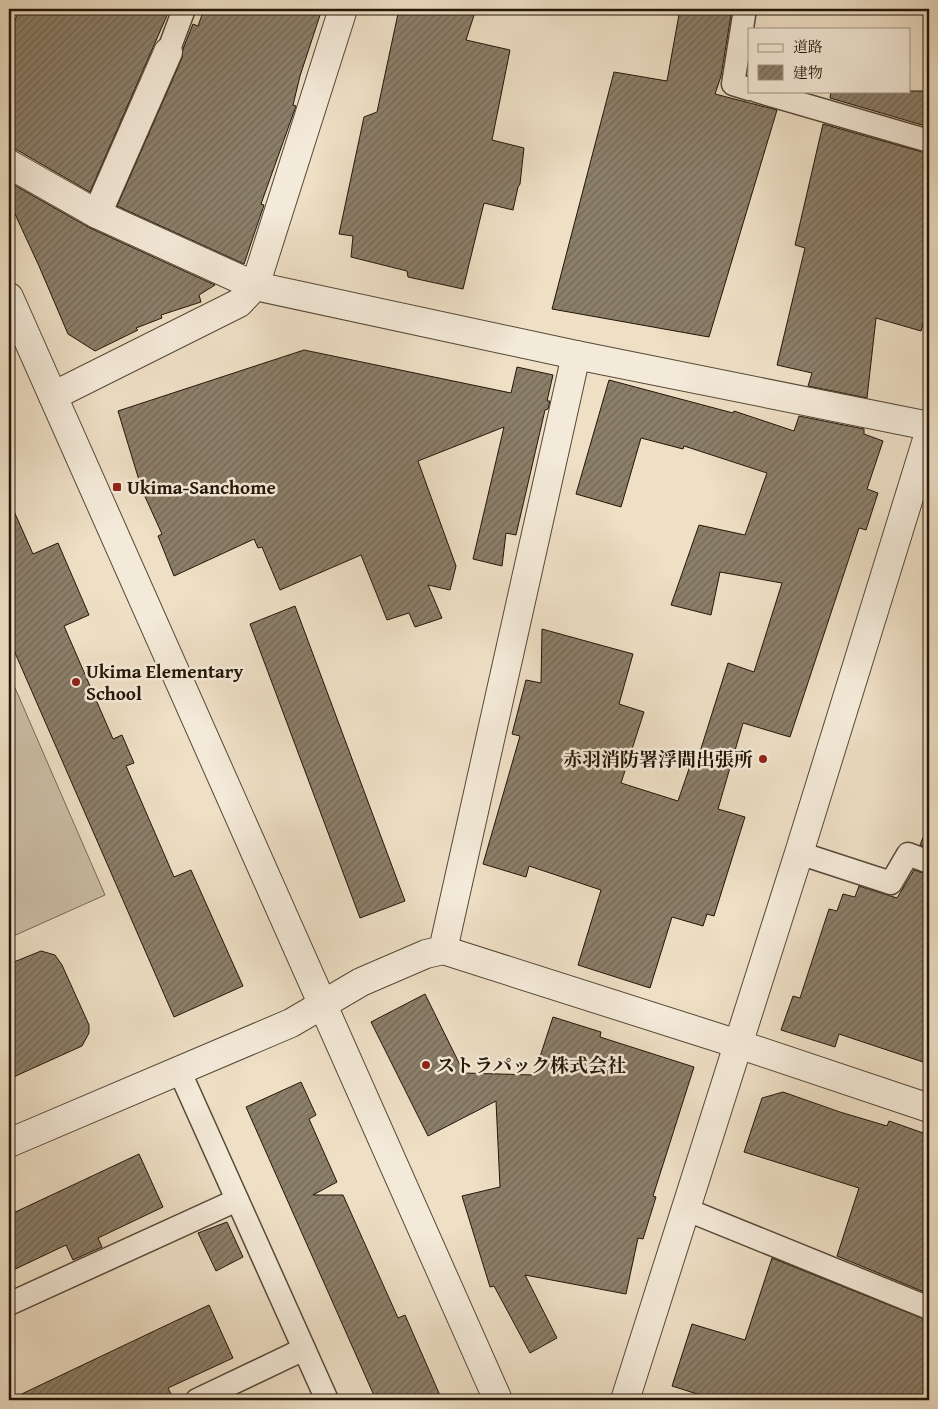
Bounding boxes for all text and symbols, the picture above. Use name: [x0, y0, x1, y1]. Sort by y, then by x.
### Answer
legend: [748, 28, 910, 92]
text: 道路: [793, 36, 823, 57]
text: 建物: [793, 62, 823, 83]
place label: Ukima-Sanchome: [127, 473, 276, 501]
marker: Ukima-Sanchome: [111, 481, 123, 493]
place label: Ukima Elementary School: [86, 657, 244, 707]
marker: Ukima Elementary School: [70, 676, 82, 688]
place label: 赤羽消防署浮間出張所: [563, 745, 753, 773]
marker: 赤羽消防署浮間出張所: [757, 753, 769, 765]
place label: ストラパック株式会社: [436, 1051, 626, 1079]
marker: ストラパック株式会社: [420, 1059, 432, 1071]

